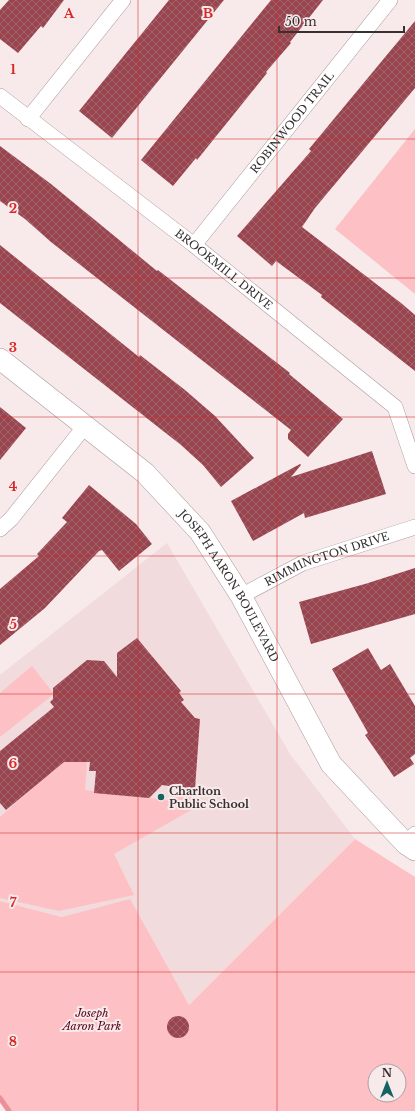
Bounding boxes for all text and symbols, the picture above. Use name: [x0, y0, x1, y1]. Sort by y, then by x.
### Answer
text: A: [63, 5, 75, 22]
text: B: [203, 5, 213, 22]
scale bar: [279, 8, 404, 34]
text: 50 m: [285, 14, 317, 29]
text: 1: [10, 61, 16, 78]
street label: ROBINWOOD TRAIL: [247, 69, 337, 176]
text: 2: [9, 200, 17, 217]
street label: BROOKMILL DRIVE: [172, 226, 275, 312]
text: 3: [9, 339, 17, 356]
text: 4: [9, 478, 18, 495]
street label: JOSEPH AARON BOULEVARD: [174, 505, 282, 665]
street label: RIMMINGTON DRIVE: [262, 529, 391, 589]
text: 5: [9, 616, 17, 633]
text: 6: [9, 755, 18, 772]
place label: Charlton Public School: [169, 784, 249, 811]
marker: Charlton Public School: [156, 792, 166, 802]
text: 7: [10, 894, 17, 911]
park label: Joseph Aaron Park: [61, 1006, 122, 1033]
text: 8: [9, 1033, 17, 1050]
north arrow: [367, 1063, 407, 1103]
text: N: [382, 1066, 393, 1080]

